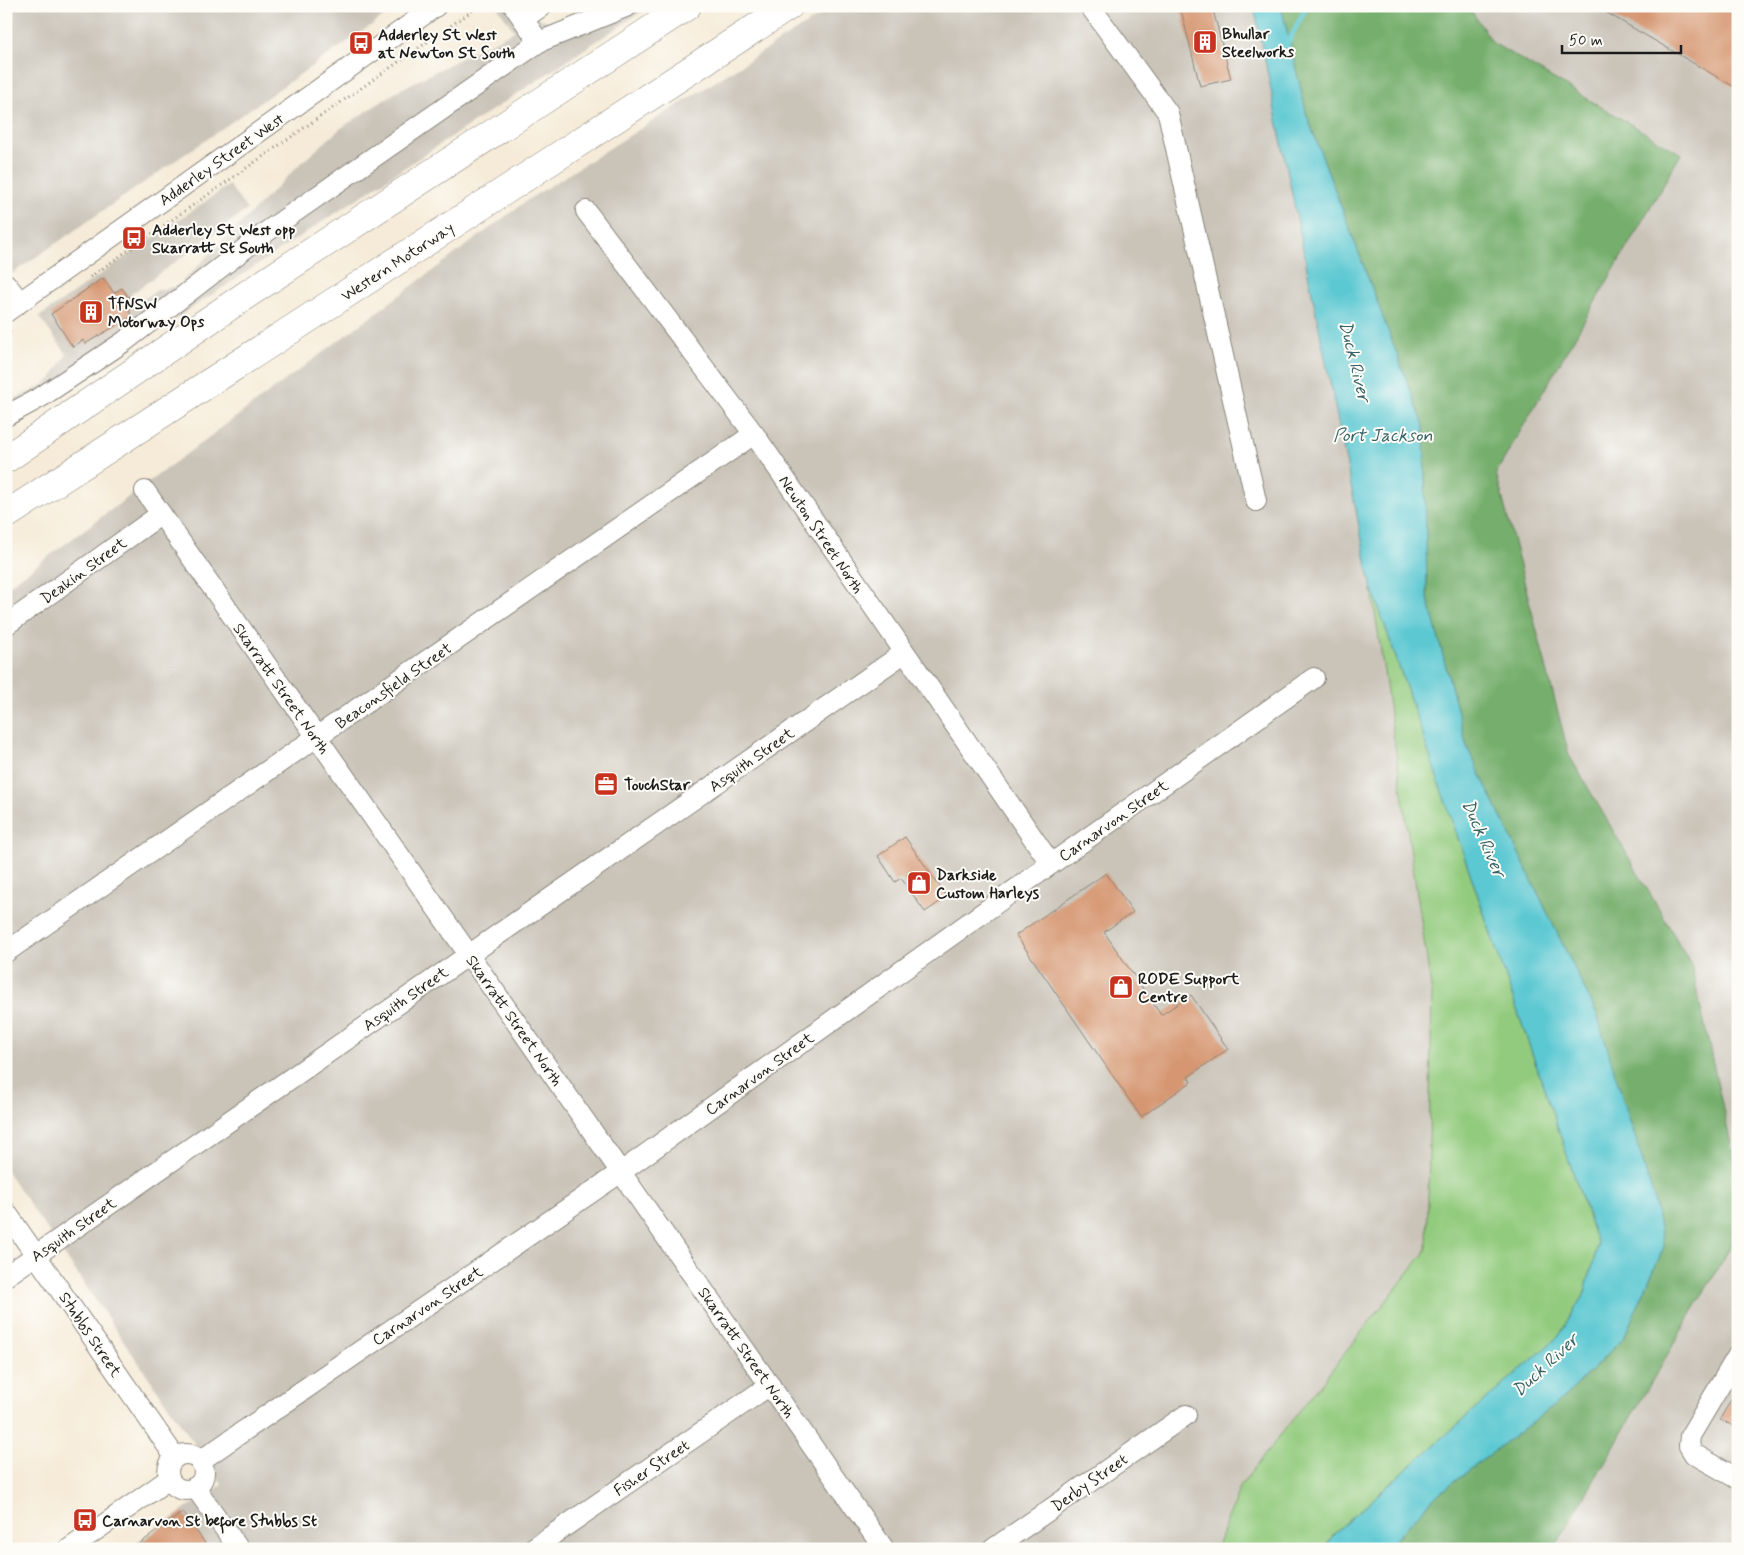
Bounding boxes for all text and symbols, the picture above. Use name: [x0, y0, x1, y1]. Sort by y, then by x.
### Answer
scale bar: [1562, 22, 1680, 54]
place label: Bhullar Steelworks: [1222, 24, 1295, 63]
place label: Adderley St West at Newton St South: [378, 25, 515, 64]
building icon: Bhullar Steelworks: [1192, 29, 1218, 55]
bus stop icon: Adderley St West at Newton St South: [348, 30, 374, 56]
text: 50 m: [1569, 31, 1603, 51]
street label: Adderley Street West: [155, 109, 288, 211]
street label: Western Motorway: [337, 218, 458, 307]
place label: Adderley St West opp Skarratt St South: [152, 220, 295, 259]
bus stop icon: Adderley St West opp Skarratt St South: [121, 225, 147, 251]
place label: TfNSW Motorway Ops: [108, 294, 205, 333]
building icon: TfNSW Motorway Ops: [78, 299, 104, 325]
water label: Duck River: [1332, 318, 1376, 407]
water label: Port Jackson: [1333, 424, 1433, 448]
street label: Newton Street North: [773, 472, 868, 598]
street label: Deakin Street: [37, 533, 132, 609]
street label: Skarratt Street North: [228, 619, 334, 759]
street label: Beaconsfield Street: [331, 638, 457, 734]
street label: Asquith Street: [705, 723, 799, 797]
office icon: TouchStar: [593, 771, 619, 797]
place label: TouchStar: [624, 775, 691, 796]
street label: Carnarvon Street: [1055, 775, 1173, 867]
water label: Duck River: [1455, 796, 1512, 883]
place label: Darkside Custom Harleys: [936, 865, 1040, 904]
shop icon: Darkside Custom Harleys: [906, 870, 932, 896]
street label: Skarratt Street North: [461, 951, 567, 1091]
street label: Asquith Street: [359, 962, 453, 1036]
place label: RODE Support Centre: [1138, 969, 1240, 1008]
shop icon: RODE Support Centre: [1108, 974, 1134, 1000]
street label: Carnarvon Street: [701, 1027, 819, 1121]
street label: Asquith Street: [27, 1193, 121, 1267]
street label: Carnarvon Street: [368, 1261, 488, 1351]
street label: Skarratt Street North: [693, 1283, 799, 1423]
street label: Stubbs Street: [54, 1288, 126, 1382]
water label: Duck River: [1507, 1327, 1586, 1403]
street label: Fisher Street: [610, 1435, 694, 1501]
street label: Derby Street: [1048, 1449, 1132, 1517]
bus stop icon: Carnarvon St before Stubbs St: [72, 1507, 98, 1533]
place label: Carnarvon St before Stubbs St: [102, 1511, 317, 1534]

